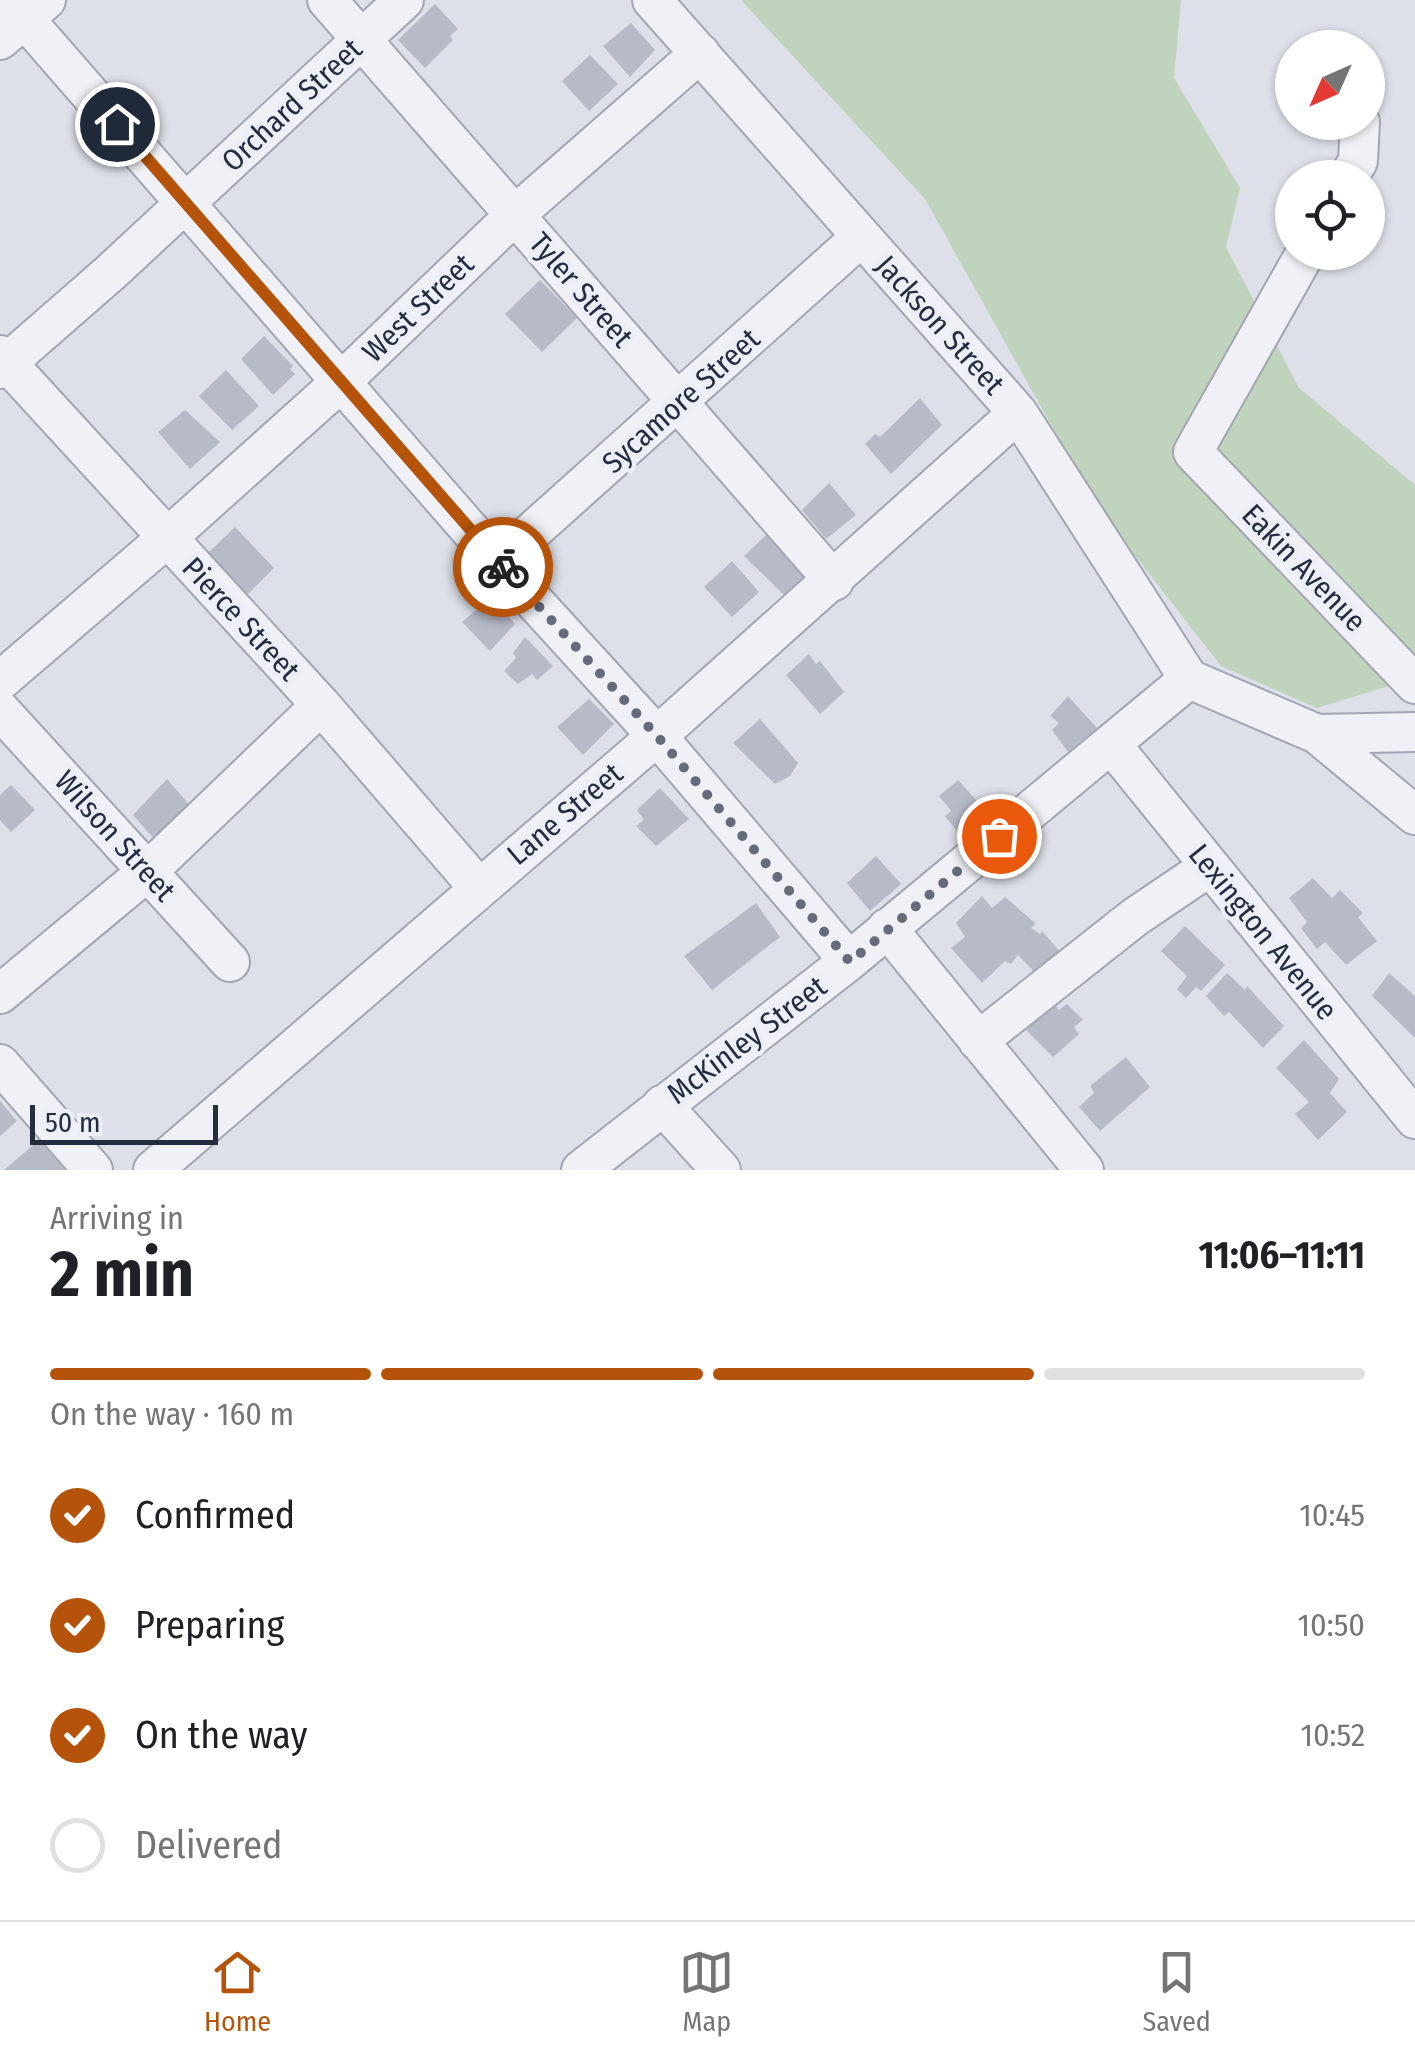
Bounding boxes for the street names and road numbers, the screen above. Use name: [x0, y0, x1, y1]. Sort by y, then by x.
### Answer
street label: Orchard Street: [215, 31, 370, 179]
street label: Tyler Street: [522, 225, 641, 355]
street label: West Street: [355, 246, 481, 370]
street label: Jackson Street: [868, 248, 1012, 402]
street label: Sycamore Street: [595, 321, 767, 481]
street label: Eakin Avenue: [1234, 497, 1374, 639]
street label: Pierce Street: [175, 550, 307, 688]
street label: Lane Street: [500, 755, 630, 873]
street label: Wilson Street: [47, 763, 183, 909]
street label: Lexington Avenue: [1181, 837, 1345, 1027]
street label: McKinley Street: [660, 968, 834, 1112]

